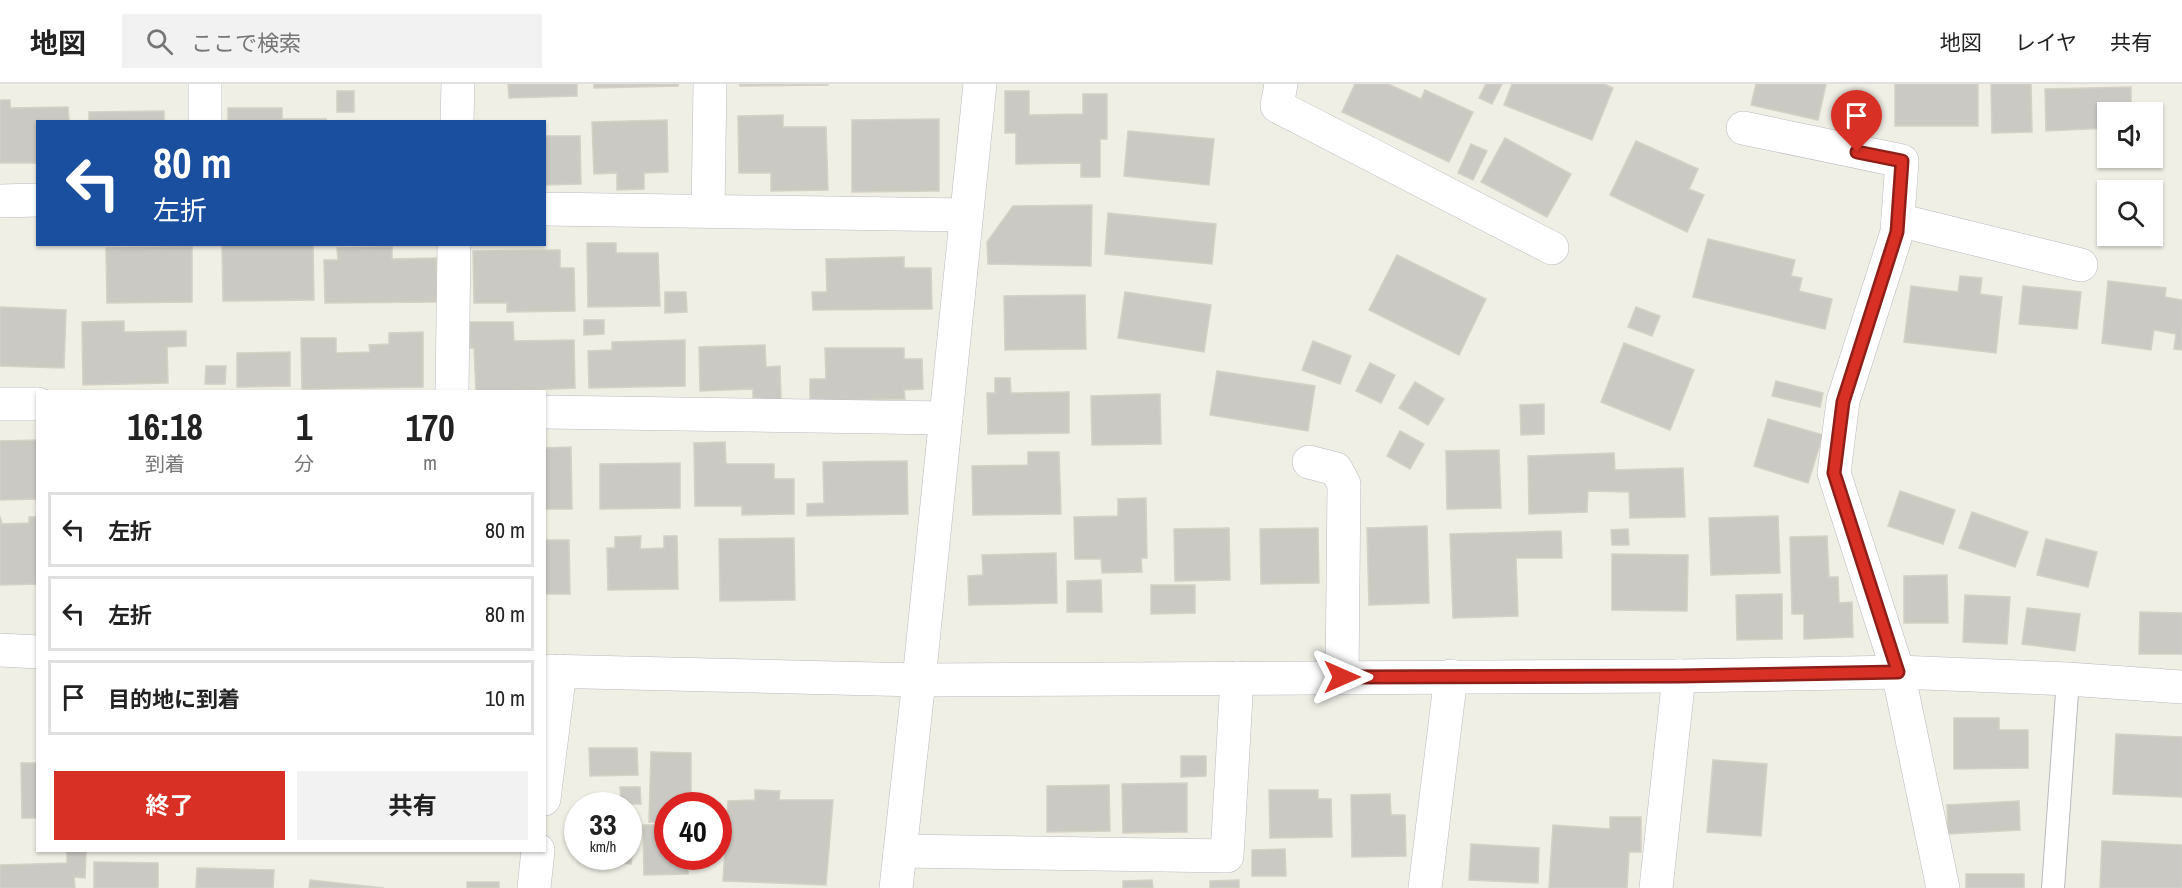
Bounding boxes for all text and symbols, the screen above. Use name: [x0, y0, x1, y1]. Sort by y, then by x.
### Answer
search box: [122, 14, 542, 68]
text: 地図: [30, 24, 86, 62]
icon: search: [143, 25, 176, 58]
text: ここで検索: [191, 28, 301, 58]
text: 地図: [1940, 28, 1982, 57]
text: レイヤ: [2015, 28, 2077, 57]
text: 共有: [2110, 28, 2152, 57]
pin: [1831, 90, 1882, 152]
icon: arrive: [1840, 99, 1873, 132]
map controls: [2097, 102, 2163, 246]
button: sound: [2097, 102, 2163, 168]
text: 80 m: [153, 135, 232, 191]
icon: left: [54, 144, 132, 222]
button: search: [2097, 180, 2163, 246]
text: 左折: [153, 192, 207, 228]
text: 16:18: [127, 403, 203, 451]
text: 1: [296, 403, 312, 451]
text: 170: [405, 404, 455, 452]
text: m: [423, 449, 437, 476]
text: 到着: [145, 450, 185, 477]
text: 分: [294, 450, 314, 477]
icon: left: [57, 513, 90, 546]
text: 80 m: [485, 515, 525, 545]
text: 左折: [108, 516, 152, 546]
icon: left: [57, 597, 90, 630]
text: 80 m: [485, 599, 525, 629]
text: 左折: [108, 600, 152, 630]
position arrow: [1310, 645, 1374, 709]
icon: arrive: [57, 681, 90, 714]
text: 10 m: [485, 683, 525, 713]
text: 目的地に到着: [108, 684, 240, 714]
button: 終了: [54, 771, 285, 840]
button: 共有: [297, 771, 528, 840]
speed limit sign: 40: [654, 792, 732, 870]
text: 33: [589, 804, 617, 844]
text: km/h: [590, 836, 616, 857]

